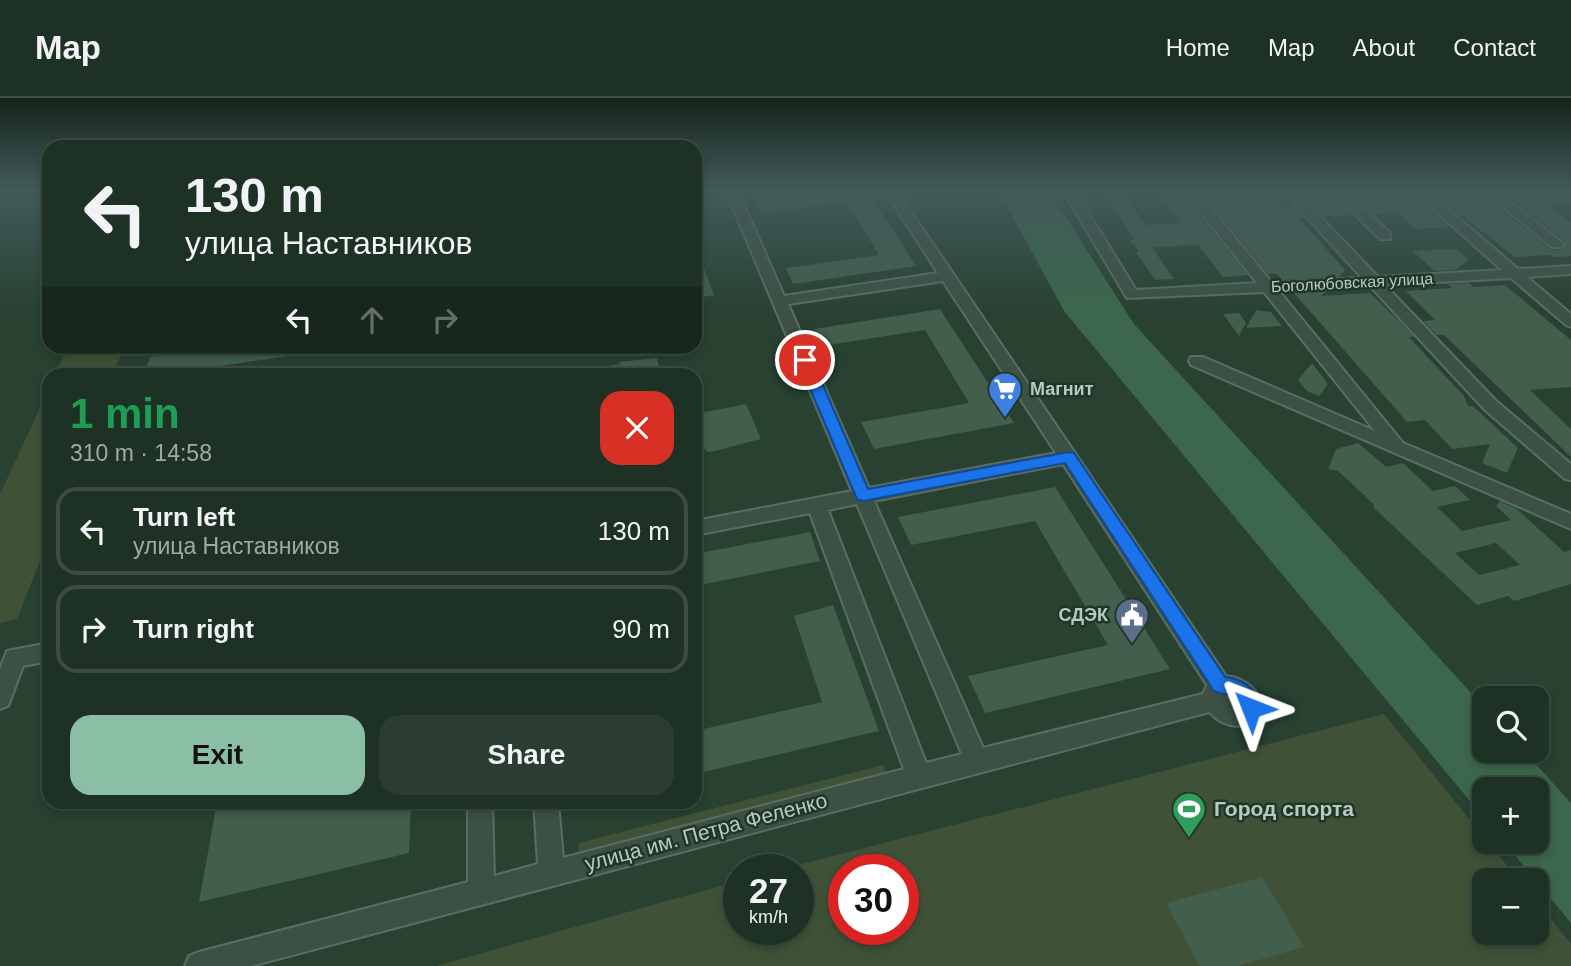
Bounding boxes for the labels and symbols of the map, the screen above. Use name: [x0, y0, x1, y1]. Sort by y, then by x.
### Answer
street label: Боголюбовская улица: [1270, 270, 1434, 295]
pin: [775, 330, 835, 390]
supermarket icon: Магнит: [986, 370, 1024, 419]
place label: Магнит: [1030, 379, 1094, 399]
public building icon: СДЭК: [1113, 596, 1151, 645]
place label: СДЭК: [1059, 605, 1109, 625]
position arrow: [1214, 671, 1288, 745]
street label: улица им. Петра Феленко: [582, 788, 830, 875]
sports icon: Город спорта: [1170, 790, 1208, 839]
place label: Город спорта: [1214, 797, 1354, 820]
speed limit sign: 30: [828, 854, 919, 945]

